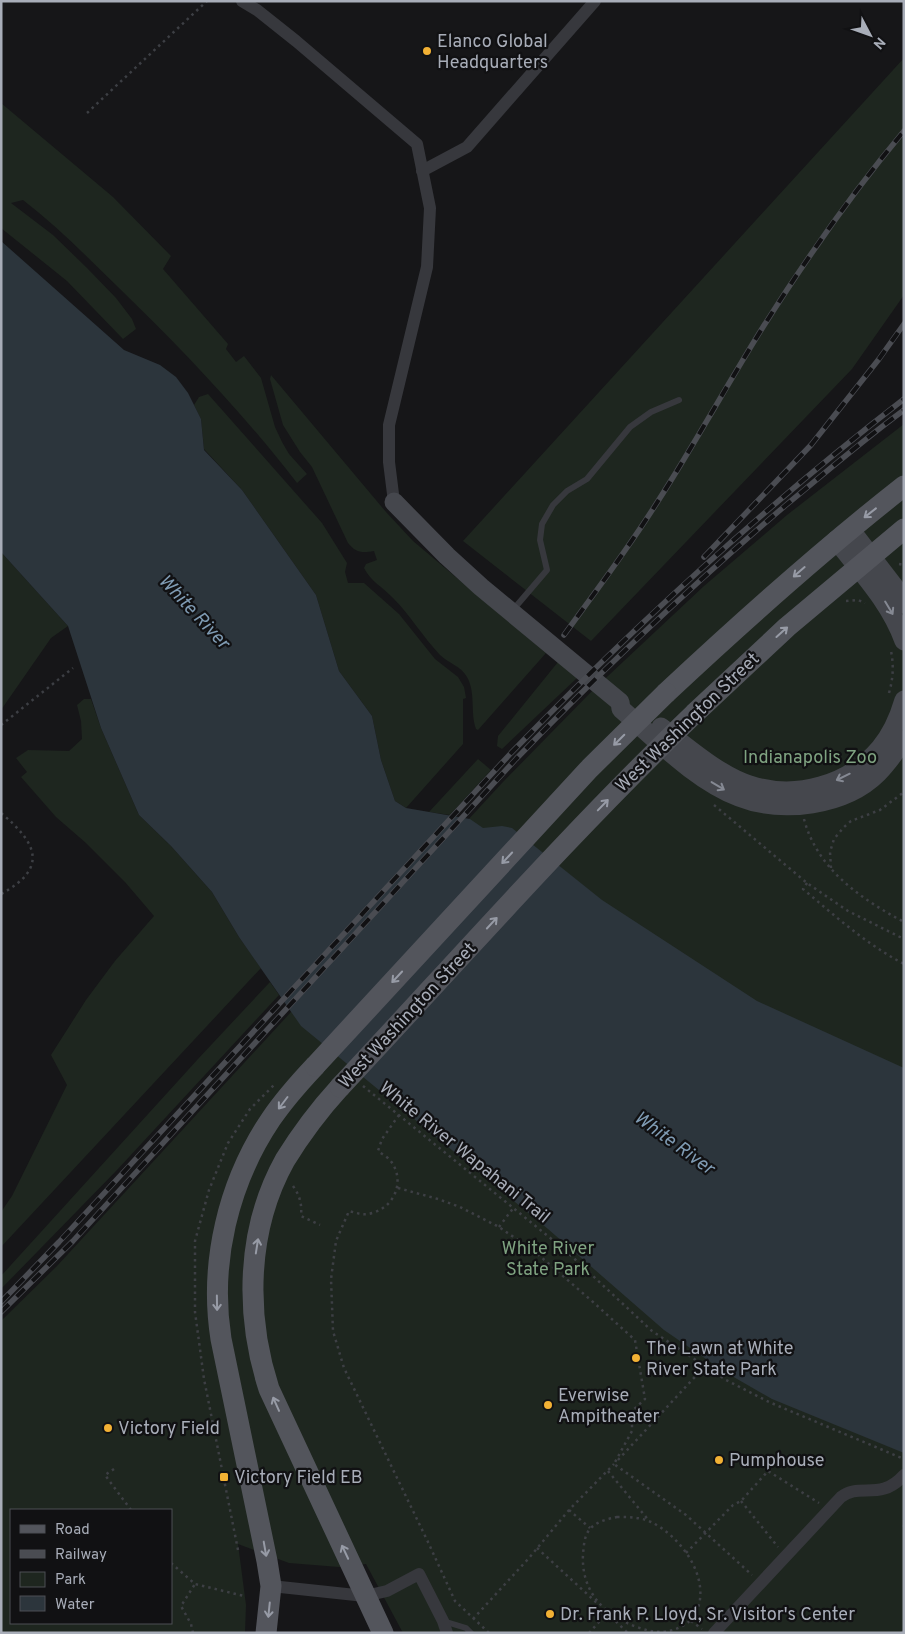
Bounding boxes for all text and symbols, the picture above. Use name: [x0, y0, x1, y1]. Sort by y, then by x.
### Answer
north arrow: [845, 10, 895, 60]
place label: Elanco Global Headquarters: [437, 31, 548, 75]
text: N: [869, 33, 888, 52]
marker: Elanco Global Headquarters: [421, 45, 433, 57]
one-way arrow: [864, 507, 877, 518]
one-way arrow: [793, 566, 806, 577]
water label: White River: [153, 570, 236, 656]
one-way arrow: [884, 600, 894, 614]
one-way arrow: [775, 626, 788, 638]
street label: West Washington Street: [611, 648, 765, 798]
one-way arrow: [613, 734, 625, 746]
park label: Indianapolis Zoo: [743, 747, 877, 770]
one-way arrow: [836, 773, 851, 782]
one-way arrow: [710, 781, 724, 791]
one-way arrow: [597, 799, 609, 811]
one-way arrow: [501, 851, 513, 864]
one-way arrow: [486, 917, 498, 930]
street label: West Washington Street: [334, 938, 482, 1094]
one-way arrow: [391, 971, 403, 984]
street label: White River Wapahani Trail: [374, 1077, 554, 1229]
one-way arrow: [278, 1096, 288, 1110]
water label: White River: [629, 1106, 720, 1182]
one-way arrow: [253, 1238, 263, 1254]
park label: White River State Park: [502, 1238, 594, 1282]
one-way arrow: [213, 1295, 222, 1311]
place label: The Lawn at White River State Park: [646, 1338, 793, 1382]
marker: The Lawn at White River State Park: [630, 1352, 642, 1364]
place label: Everwise Ampitheater: [558, 1385, 660, 1429]
one-way arrow: [270, 1397, 280, 1412]
marker: Everwise Ampitheater: [542, 1399, 554, 1411]
place label: Victory Field: [118, 1418, 220, 1441]
marker: Victory Field: [102, 1422, 114, 1434]
place label: Pumphouse: [729, 1450, 825, 1473]
marker: Pumphouse: [713, 1454, 725, 1466]
place label: Victory Field EB: [234, 1467, 363, 1490]
marker: Victory Field EB: [218, 1471, 230, 1483]
legend: [10, 1509, 172, 1624]
text: Road: [55, 1521, 90, 1540]
one-way arrow: [261, 1541, 271, 1557]
one-way arrow: [339, 1544, 349, 1559]
text: Railway: [55, 1546, 107, 1565]
text: Park: [55, 1571, 86, 1590]
text: Water: [55, 1596, 95, 1615]
one-way arrow: [264, 1601, 274, 1617]
place label: Dr. Frank P. Lloyd, Sr. Visitor's Center: [560, 1604, 855, 1627]
marker: Dr. Frank P. Lloyd, Sr. Visitor's Center: [544, 1608, 556, 1620]

